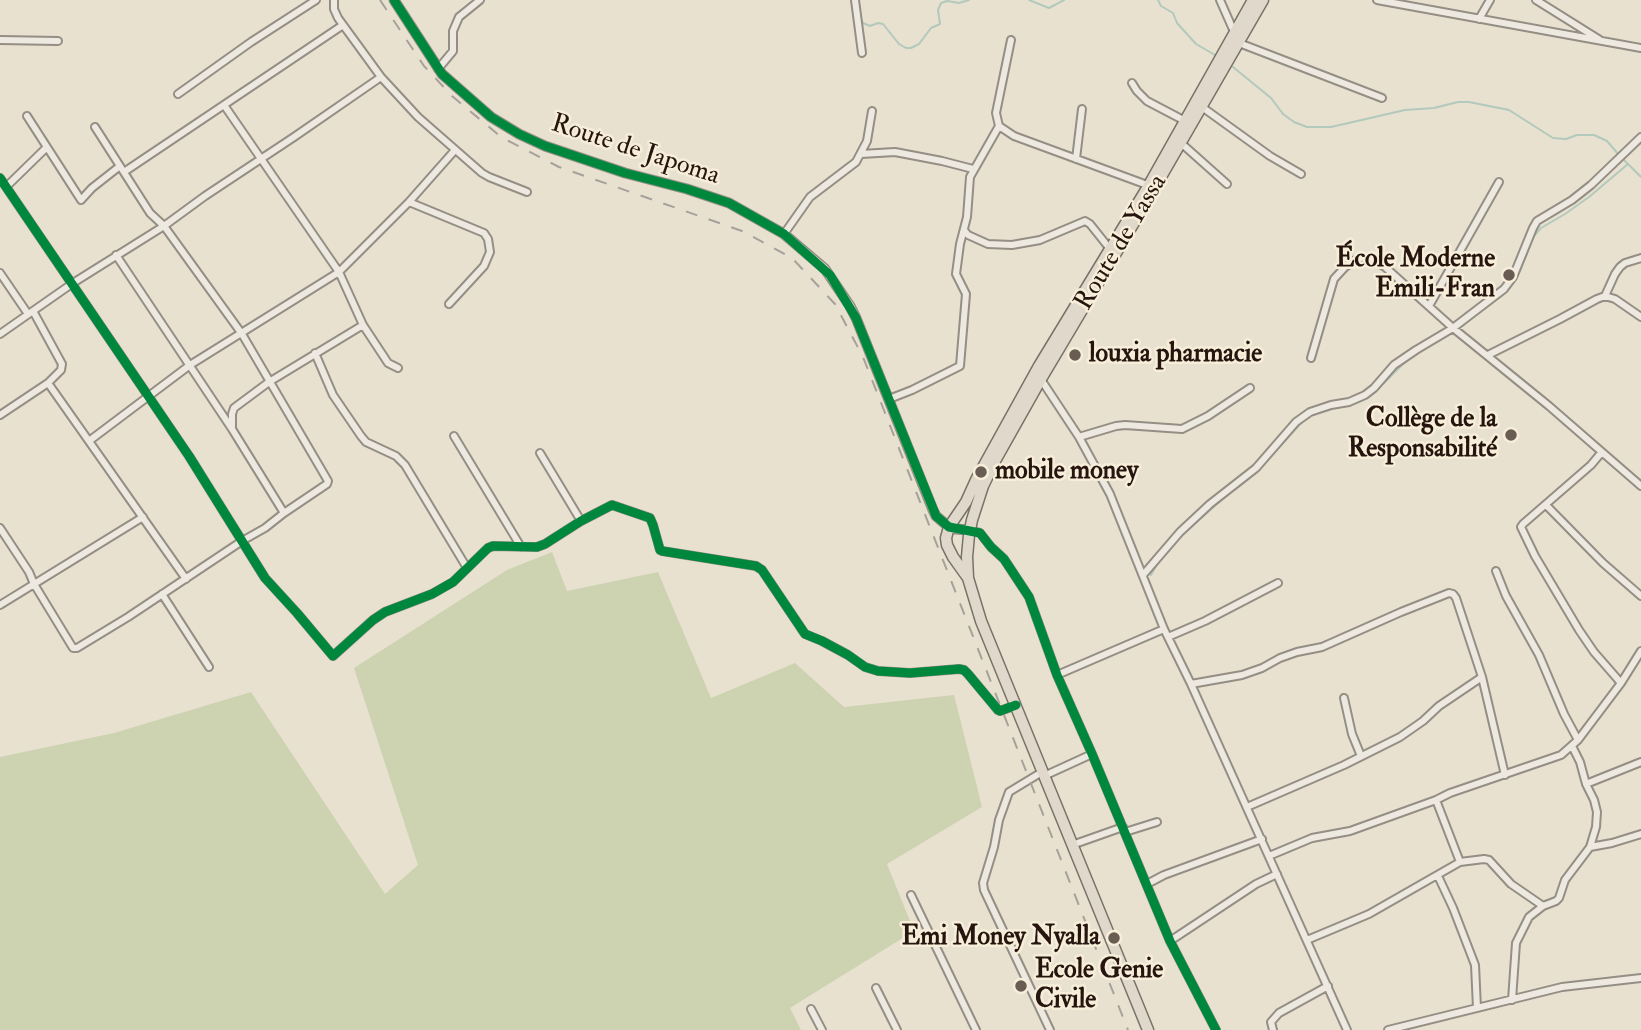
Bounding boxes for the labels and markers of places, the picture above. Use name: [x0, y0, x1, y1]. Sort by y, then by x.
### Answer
place label: École Moderne Emili-Fran: [1336, 244, 1495, 306]
marker: École Moderne Emili-Fran: [1501, 267, 1517, 283]
place label: louxia pharmacie: [1089, 339, 1262, 371]
marker: louxia pharmacie: [1067, 347, 1083, 363]
place label: Collège de la Responsabilité: [1348, 404, 1497, 466]
marker: Collège de la Responsabilité: [1503, 427, 1519, 443]
place label: mobile money: [995, 456, 1138, 488]
marker: mobile money: [973, 464, 989, 480]
place label: Emi Money Nyalla: [902, 922, 1100, 954]
marker: Emi Money Nyalla: [1106, 930, 1122, 946]
place label: Ecole Genie Civile: [1035, 955, 1163, 1016]
marker: Ecole Genie Civile: [1013, 978, 1029, 994]

